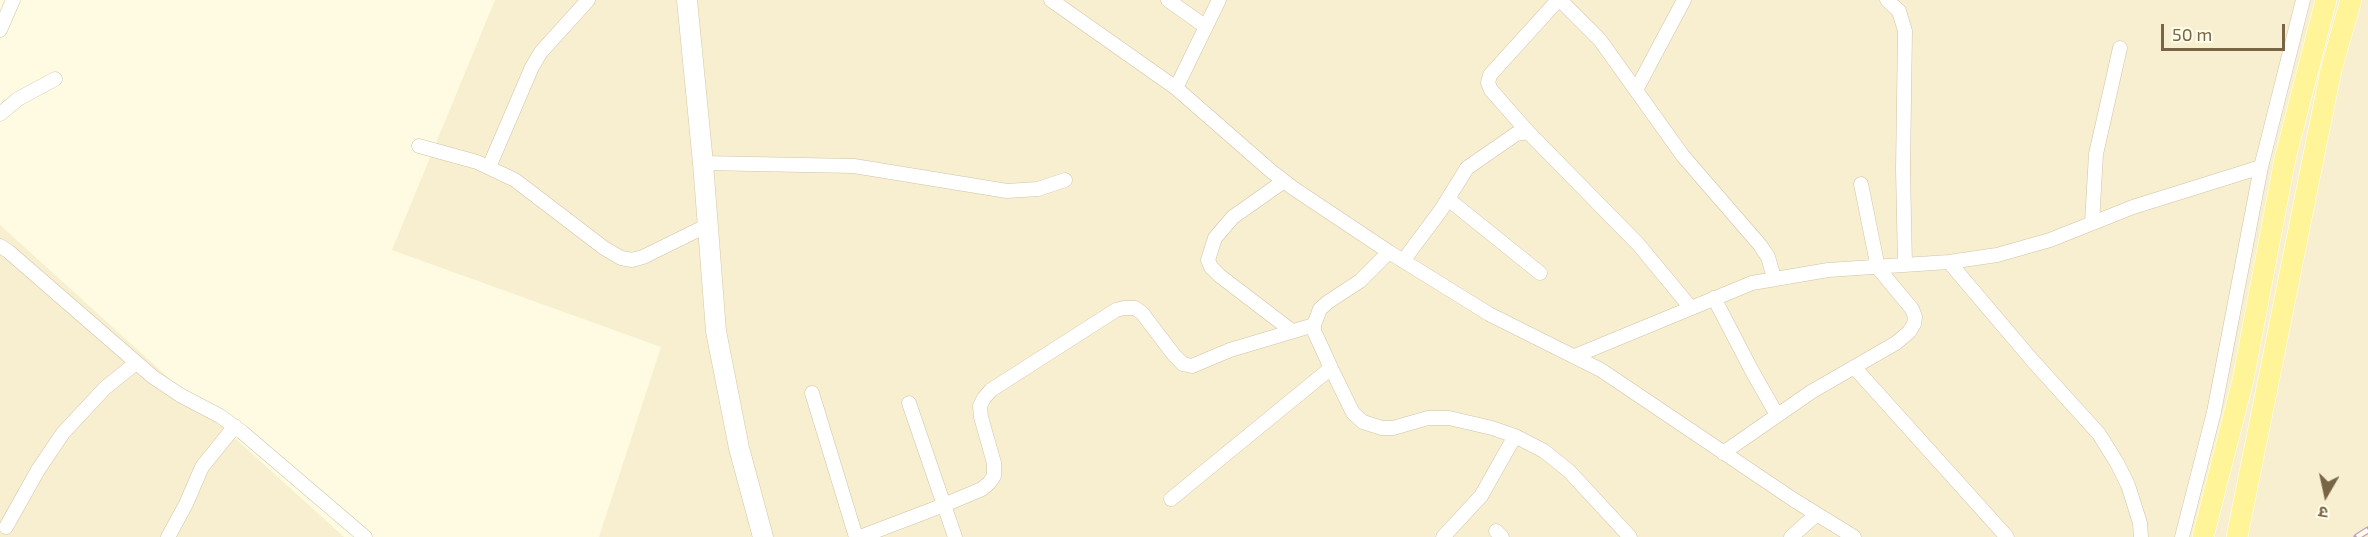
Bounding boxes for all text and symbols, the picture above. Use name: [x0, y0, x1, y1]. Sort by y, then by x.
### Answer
scale bar: [2164, 12, 2288, 50]
text: 50 m: [2172, 23, 2212, 45]
north arrow: [2296, 465, 2356, 525]
text: उ: [2317, 503, 2329, 523]

